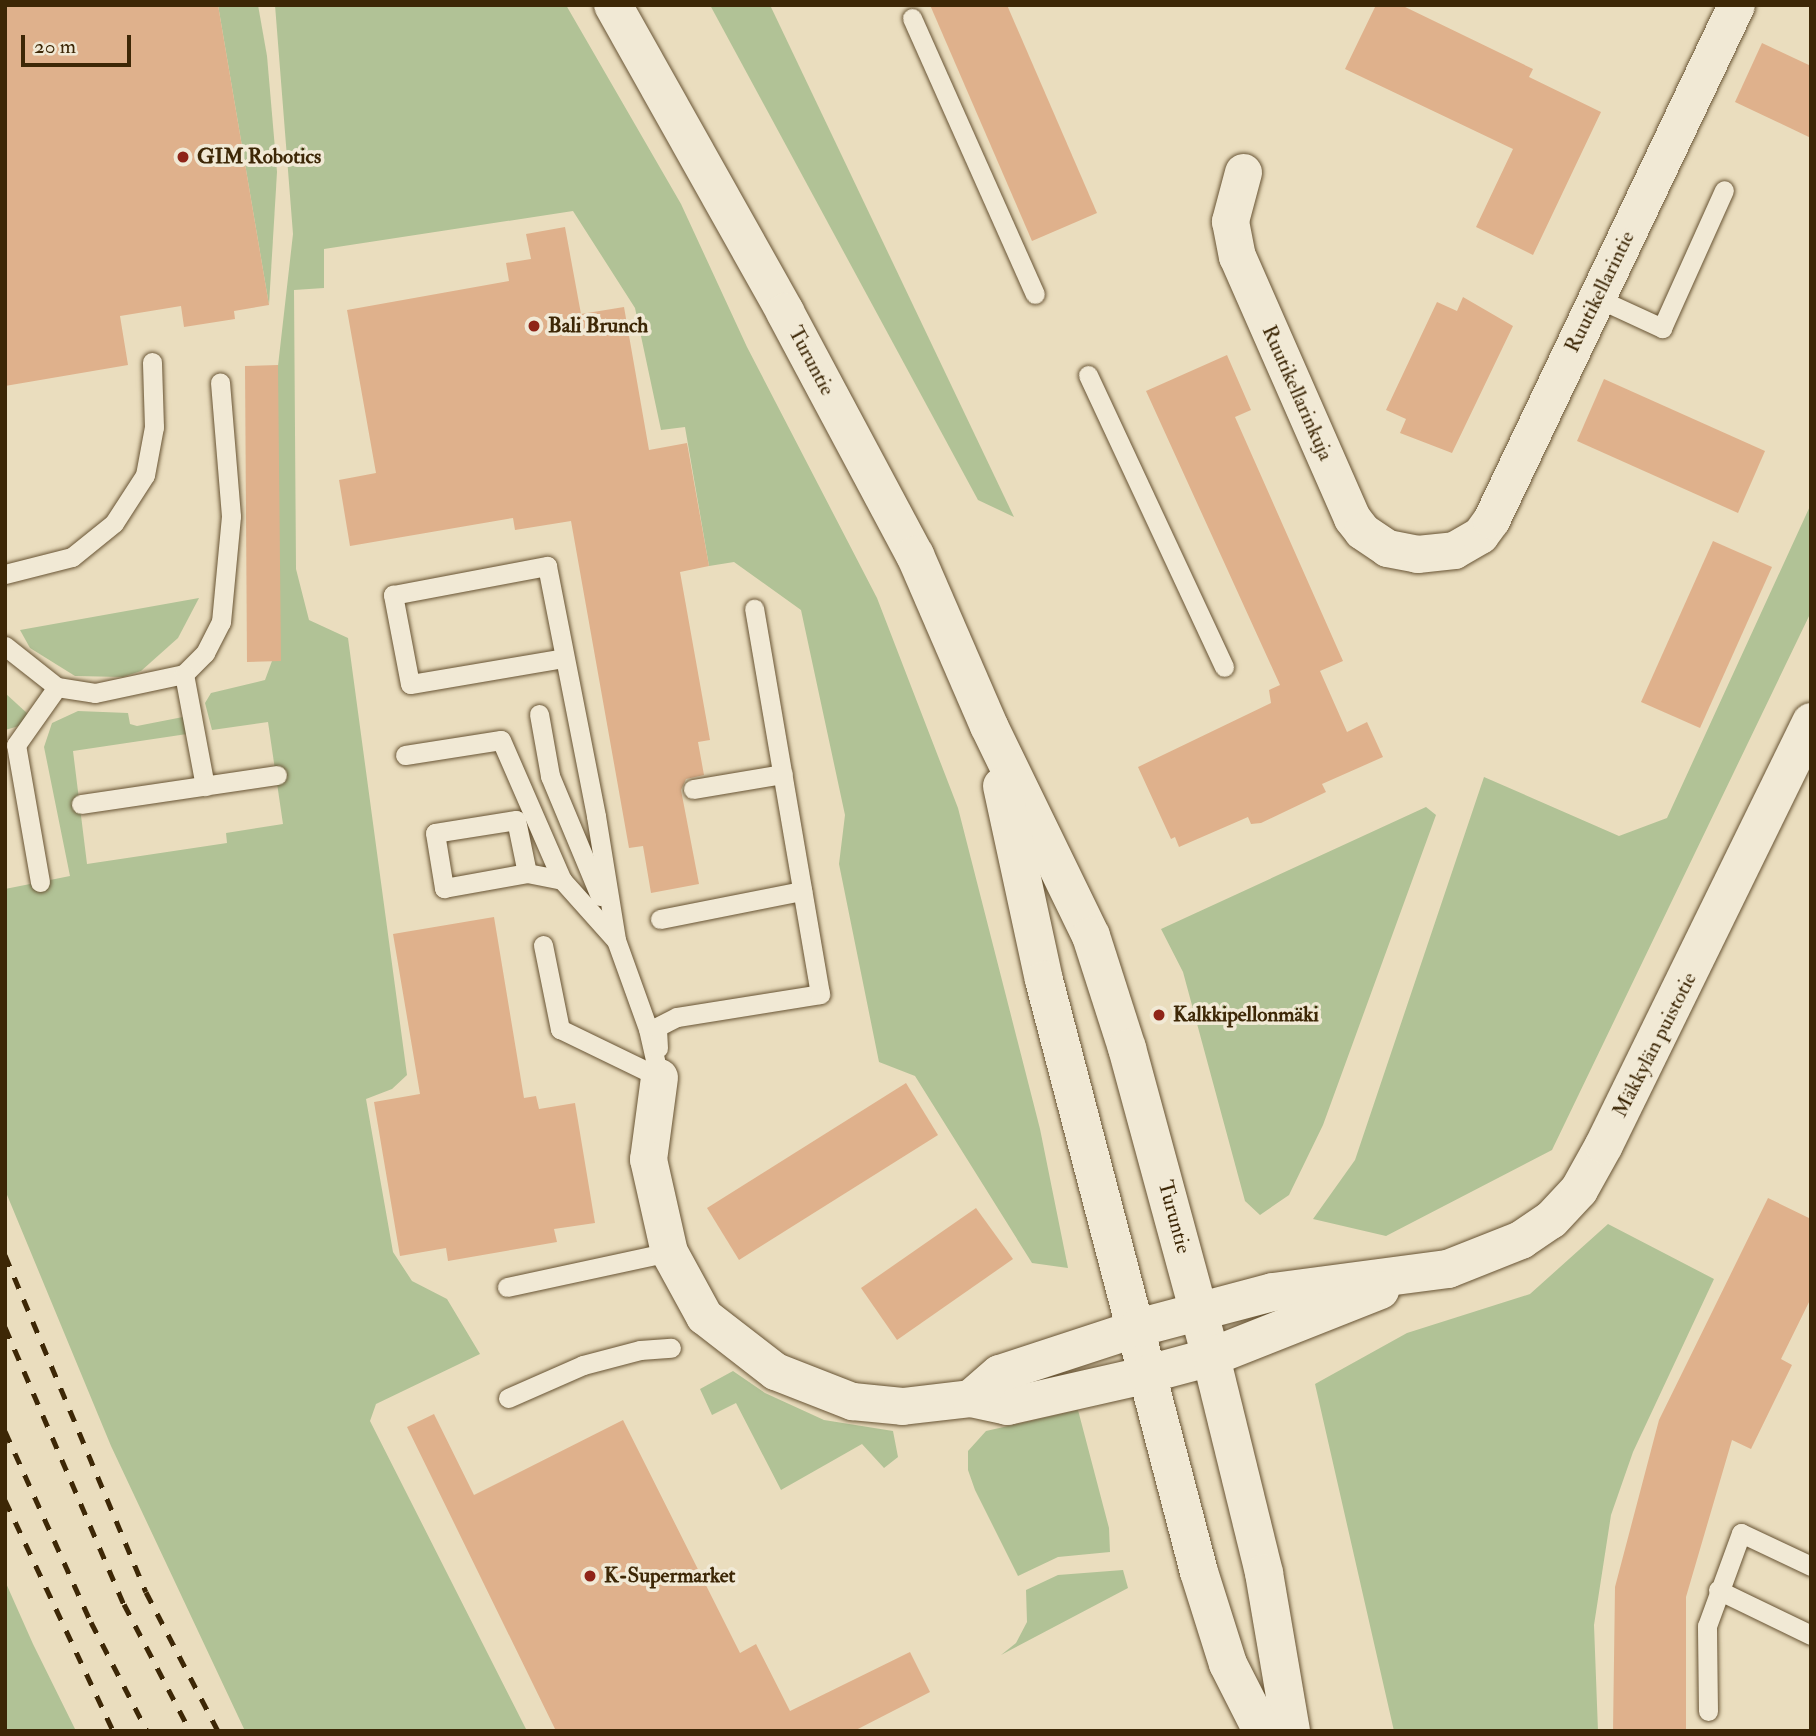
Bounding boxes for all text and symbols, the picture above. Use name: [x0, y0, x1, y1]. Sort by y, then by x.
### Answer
scale bar: [24, 21, 135, 65]
text: 20 m: [34, 33, 76, 60]
place label: GIM Robotics: [197, 144, 321, 170]
marker: GIM Robotics: [175, 149, 191, 165]
street label: Ruutikellarintie: [1560, 227, 1640, 357]
place label: Bali Brunch: [548, 313, 648, 339]
marker: Bali Brunch: [526, 318, 542, 334]
street label: Turuntie: [782, 322, 840, 400]
street label: Ruutikellarinkuja: [1256, 322, 1338, 464]
street label: Mäkkylän puistotie: [1608, 968, 1702, 1122]
place label: Kalkkipellonmäki: [1173, 1002, 1319, 1028]
marker: Kalkkipellonmäki: [1151, 1007, 1167, 1023]
street label: Turuntie: [1152, 1178, 1196, 1256]
place label: K-Supermarket: [604, 1563, 735, 1589]
marker: K-Supermarket: [582, 1568, 598, 1584]

